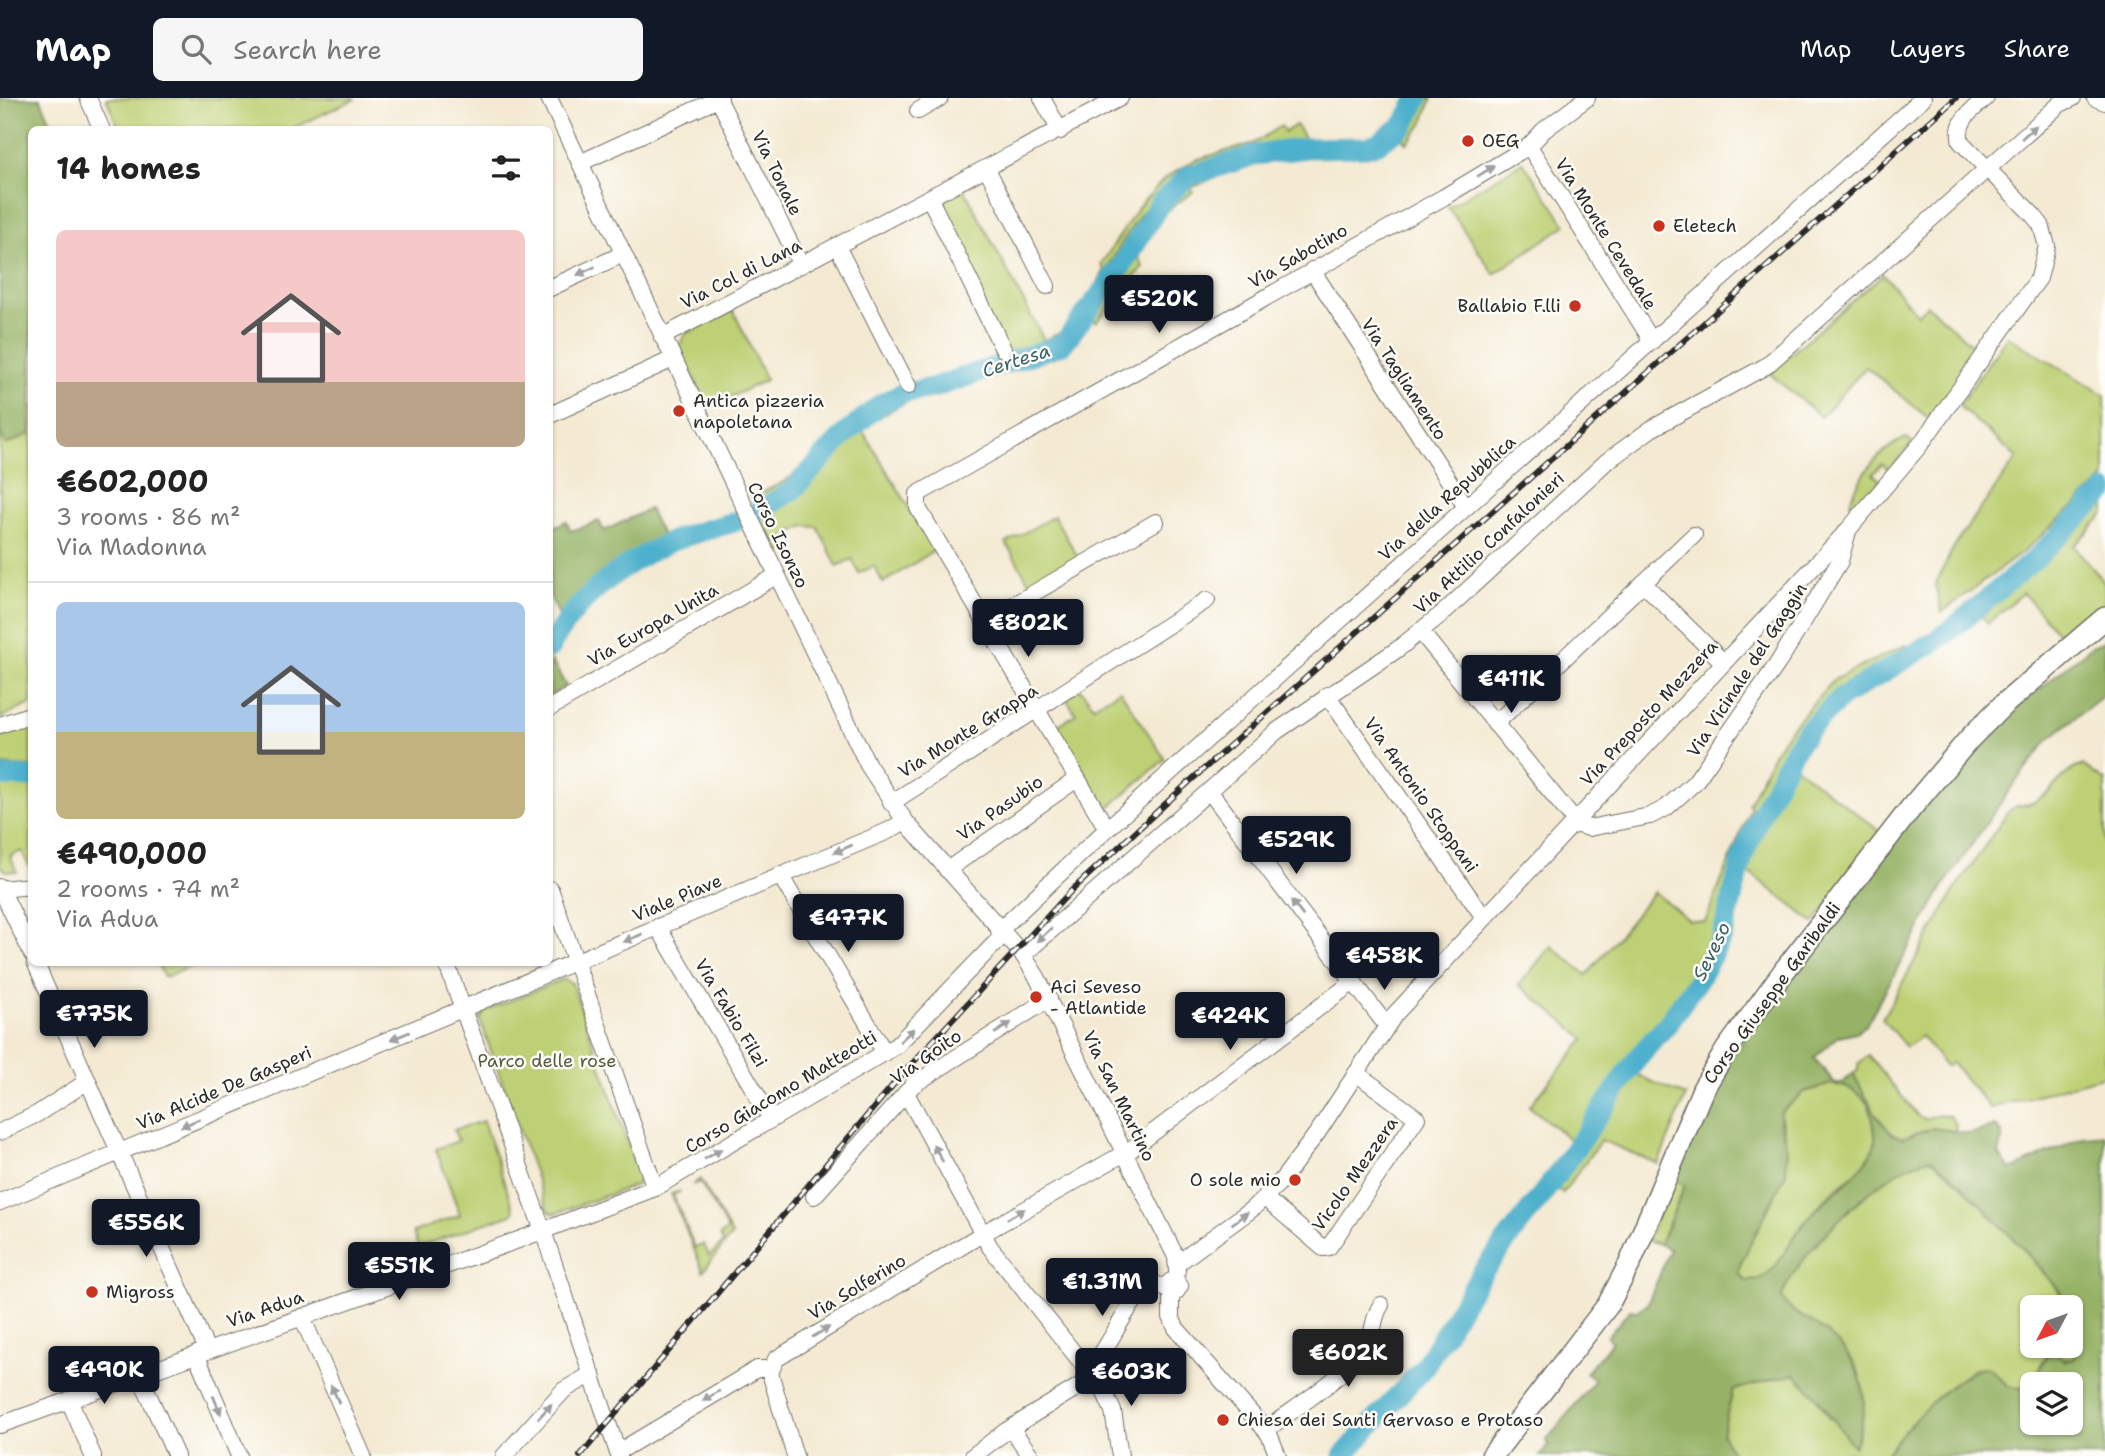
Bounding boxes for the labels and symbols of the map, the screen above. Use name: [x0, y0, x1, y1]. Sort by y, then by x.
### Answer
one-way arrow: [2020, 125, 2037, 141]
street label: Via Tonale: [746, 127, 808, 219]
place label: OEG: [1482, 129, 1520, 153]
marker: OEG: [1460, 133, 1476, 149]
street label: Via Monte Cevedale: [1550, 154, 1662, 314]
one-way arrow: [1477, 165, 1496, 178]
place label: Eletech: [1673, 214, 1737, 238]
street label: Via Sabotino: [1244, 218, 1352, 294]
marker: Eletech: [1651, 218, 1667, 234]
street label: Via Col di Lana: [676, 233, 806, 315]
one-way arrow: [576, 265, 596, 277]
pin: €520K: [1110, 275, 1208, 335]
place label: Ballabio F.lli: [1458, 294, 1561, 318]
marker: Ballabio F.lli: [1567, 298, 1583, 314]
street label: Via Tagliamento: [1356, 313, 1452, 445]
water label: Certesa: [979, 338, 1053, 383]
place label: Antica pizzeria napoletana: [693, 389, 824, 434]
marker: Antica pizzeria napoletana: [671, 403, 687, 419]
street label: Via della Repubblica: [1373, 430, 1521, 566]
street label: Via Attilio Confalonieri: [1408, 467, 1570, 619]
street label: Corso Isonzo: [742, 478, 814, 592]
street label: Via Europa Unita: [583, 578, 723, 672]
street label: Via Vicinale del Gaggin: [1682, 578, 1812, 762]
pin: €802K: [979, 600, 1077, 659]
street label: Via Preposto Mezzera: [1575, 635, 1723, 791]
pin: €411K: [1462, 656, 1560, 715]
street label: Via Monte Grappa: [894, 678, 1042, 784]
street label: Via Antonio Stoppani: [1358, 713, 1484, 877]
street label: Via Pasubio: [952, 769, 1048, 847]
pin: €529K: [1247, 816, 1345, 876]
one-way arrow: [832, 844, 853, 855]
street label: Viale Piave: [629, 868, 725, 928]
pin: €477K: [799, 894, 897, 954]
street label: Corso Giuseppe Garibaldi: [1698, 897, 1846, 1089]
one-way arrow: [1291, 899, 1305, 917]
water label: Seveso: [1687, 918, 1736, 985]
one-way arrow: [1036, 927, 1053, 943]
one-way arrow: [623, 932, 644, 943]
pin: €458K: [1335, 932, 1433, 992]
street label: Via Fabio Filzi: [689, 954, 773, 1072]
place label: Aci Seveso - Atlantide: [1050, 975, 1147, 1020]
marker: Aci Seveso - Atlantide: [1028, 989, 1044, 1005]
pin: €775K: [45, 990, 143, 1050]
pin: €424K: [1181, 992, 1279, 1052]
one-way arrow: [994, 1021, 1012, 1035]
street label: Via Goito: [886, 1024, 966, 1090]
street label: Corso Giacomo Matteotti: [680, 1025, 882, 1159]
one-way arrow: [898, 1027, 916, 1043]
street label: Via San Martino: [1077, 1027, 1161, 1165]
one-way arrow: [389, 1030, 410, 1041]
street label: Via Alcide De Gasperi: [133, 1040, 315, 1136]
park label: Parco delle rose: [477, 1049, 617, 1073]
street label: Vicolo Mezzera: [1307, 1112, 1403, 1236]
one-way arrow: [179, 1118, 200, 1129]
one-way arrow: [932, 1143, 944, 1162]
one-way arrow: [704, 1147, 723, 1160]
place label: O sole mio: [1190, 1168, 1281, 1192]
marker: O sole mio: [1287, 1172, 1303, 1188]
pin: €556K: [97, 1200, 195, 1259]
one-way arrow: [1006, 1208, 1025, 1221]
one-way arrow: [1231, 1211, 1249, 1226]
pin: €551K: [350, 1242, 448, 1302]
street label: Via Solferino: [803, 1248, 911, 1326]
pin: €1.31M: [1045, 1258, 1159, 1318]
place label: Migross: [106, 1280, 175, 1304]
marker: Migross: [84, 1284, 100, 1300]
street label: Via Adua: [223, 1285, 307, 1333]
north arrow: [2020, 1295, 2082, 1358]
one-way arrow: [811, 1325, 830, 1338]
pin: €602K: [1299, 1330, 1397, 1389]
pin: €490K: [55, 1346, 153, 1406]
pin: €603K: [1082, 1348, 1180, 1408]
one-way arrow: [329, 1384, 341, 1404]
one-way arrow: [702, 1390, 721, 1403]
one-way arrow: [212, 1394, 223, 1415]
one-way arrow: [537, 1402, 553, 1420]
place label: Chiesa dei Santi Gervaso e Protaso: [1237, 1408, 1543, 1432]
marker: Chiesa dei Santi Gervaso e Protaso: [1215, 1412, 1231, 1428]

